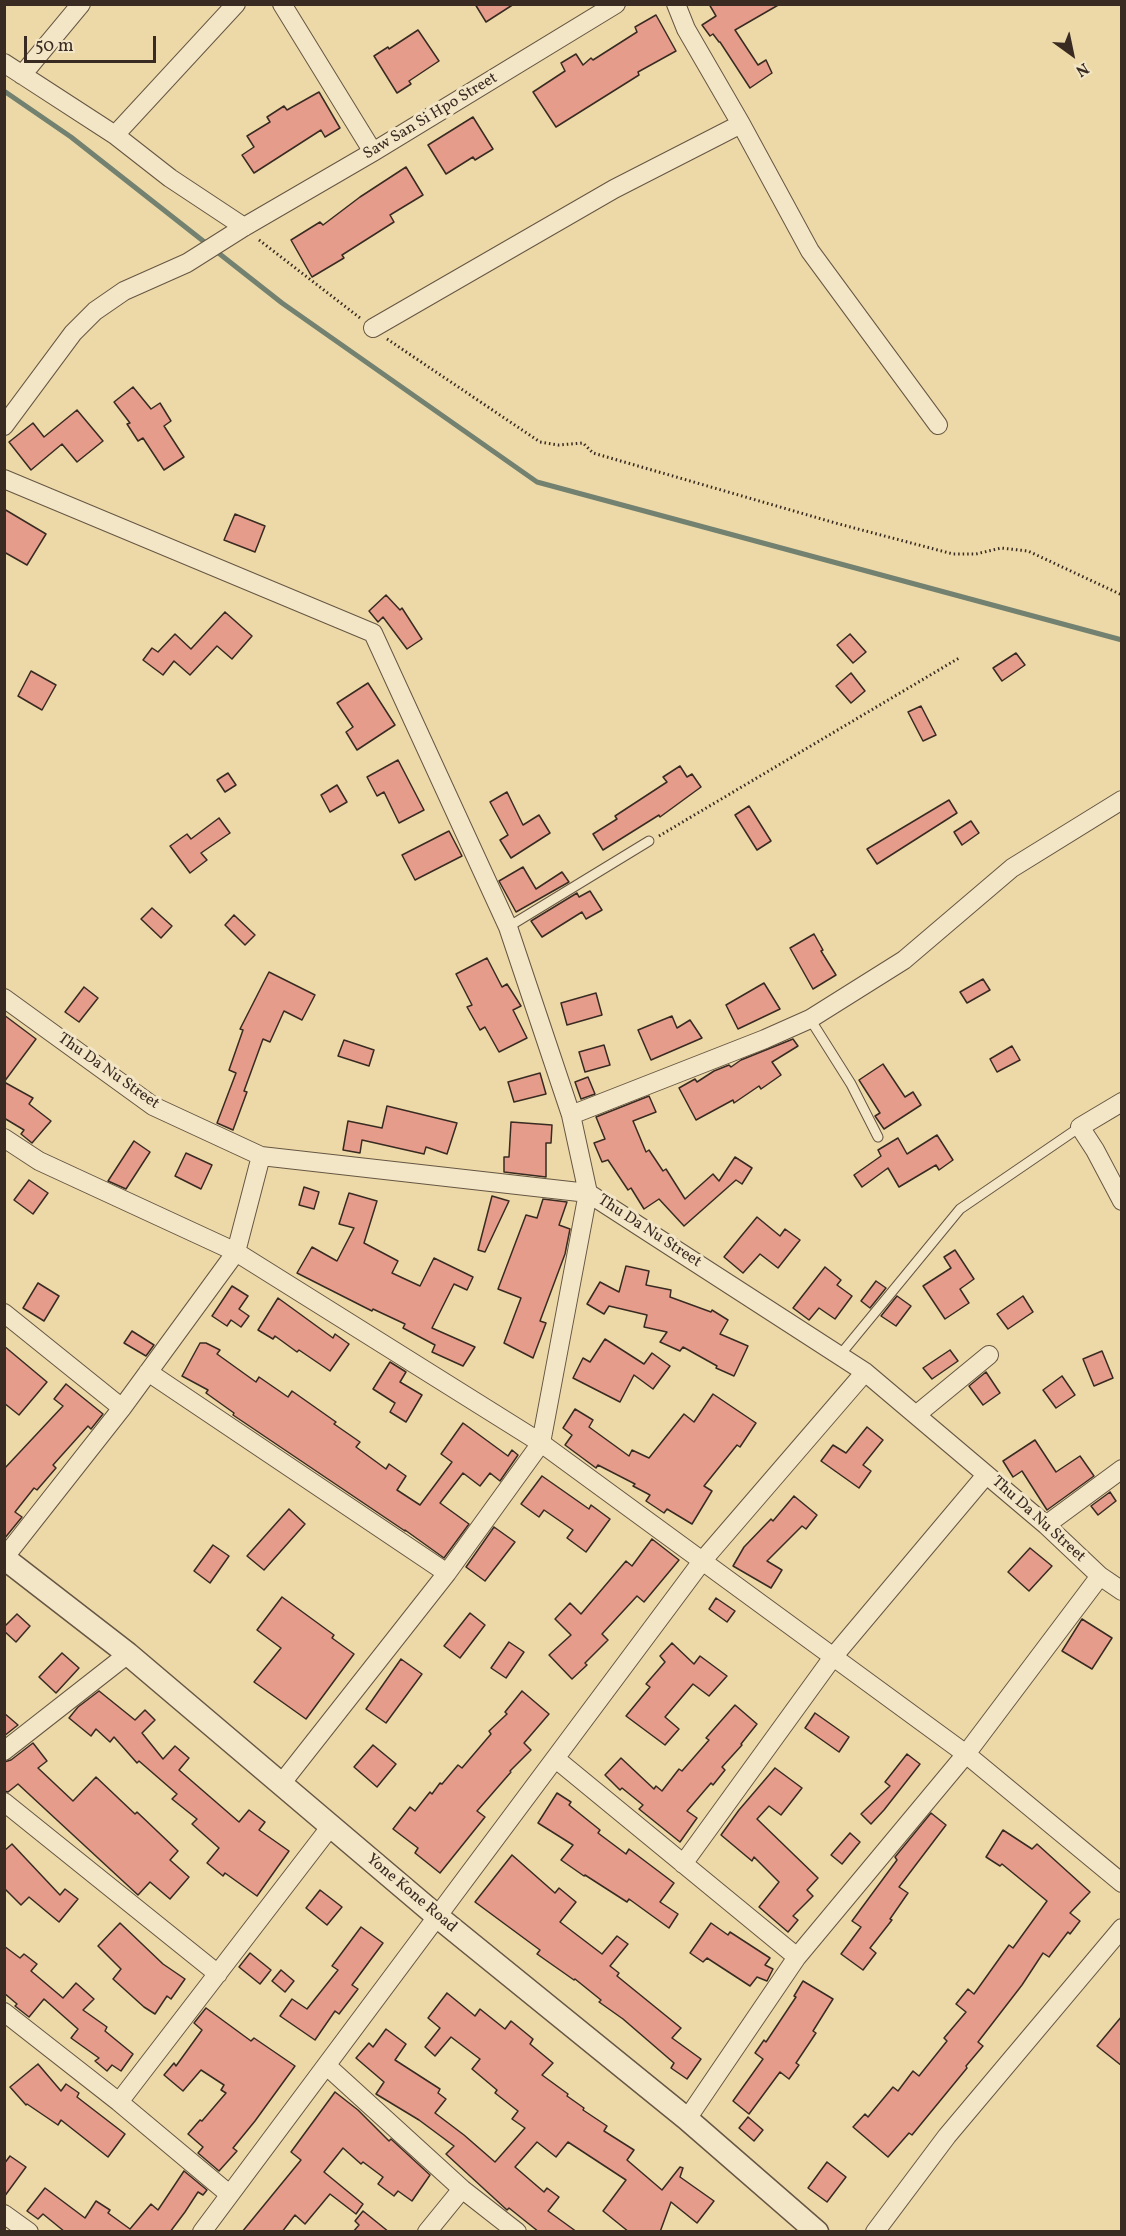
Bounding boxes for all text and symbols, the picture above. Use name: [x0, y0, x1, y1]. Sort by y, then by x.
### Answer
scale bar: [27, 24, 159, 62]
north arrow: [1042, 24, 1102, 84]
text: 50 m: [35, 34, 74, 59]
text: N: [1071, 57, 1093, 81]
street label: Saw San Si Hpo Street: [360, 69, 502, 165]
street label: Thu Da Nu Street: [53, 1030, 163, 1114]
street label: Thu Da Nu Street: [594, 1191, 704, 1273]
street label: Thu Da Nu Street: [987, 1473, 1089, 1567]
street label: Yone Kone Road: [362, 1850, 460, 1938]

